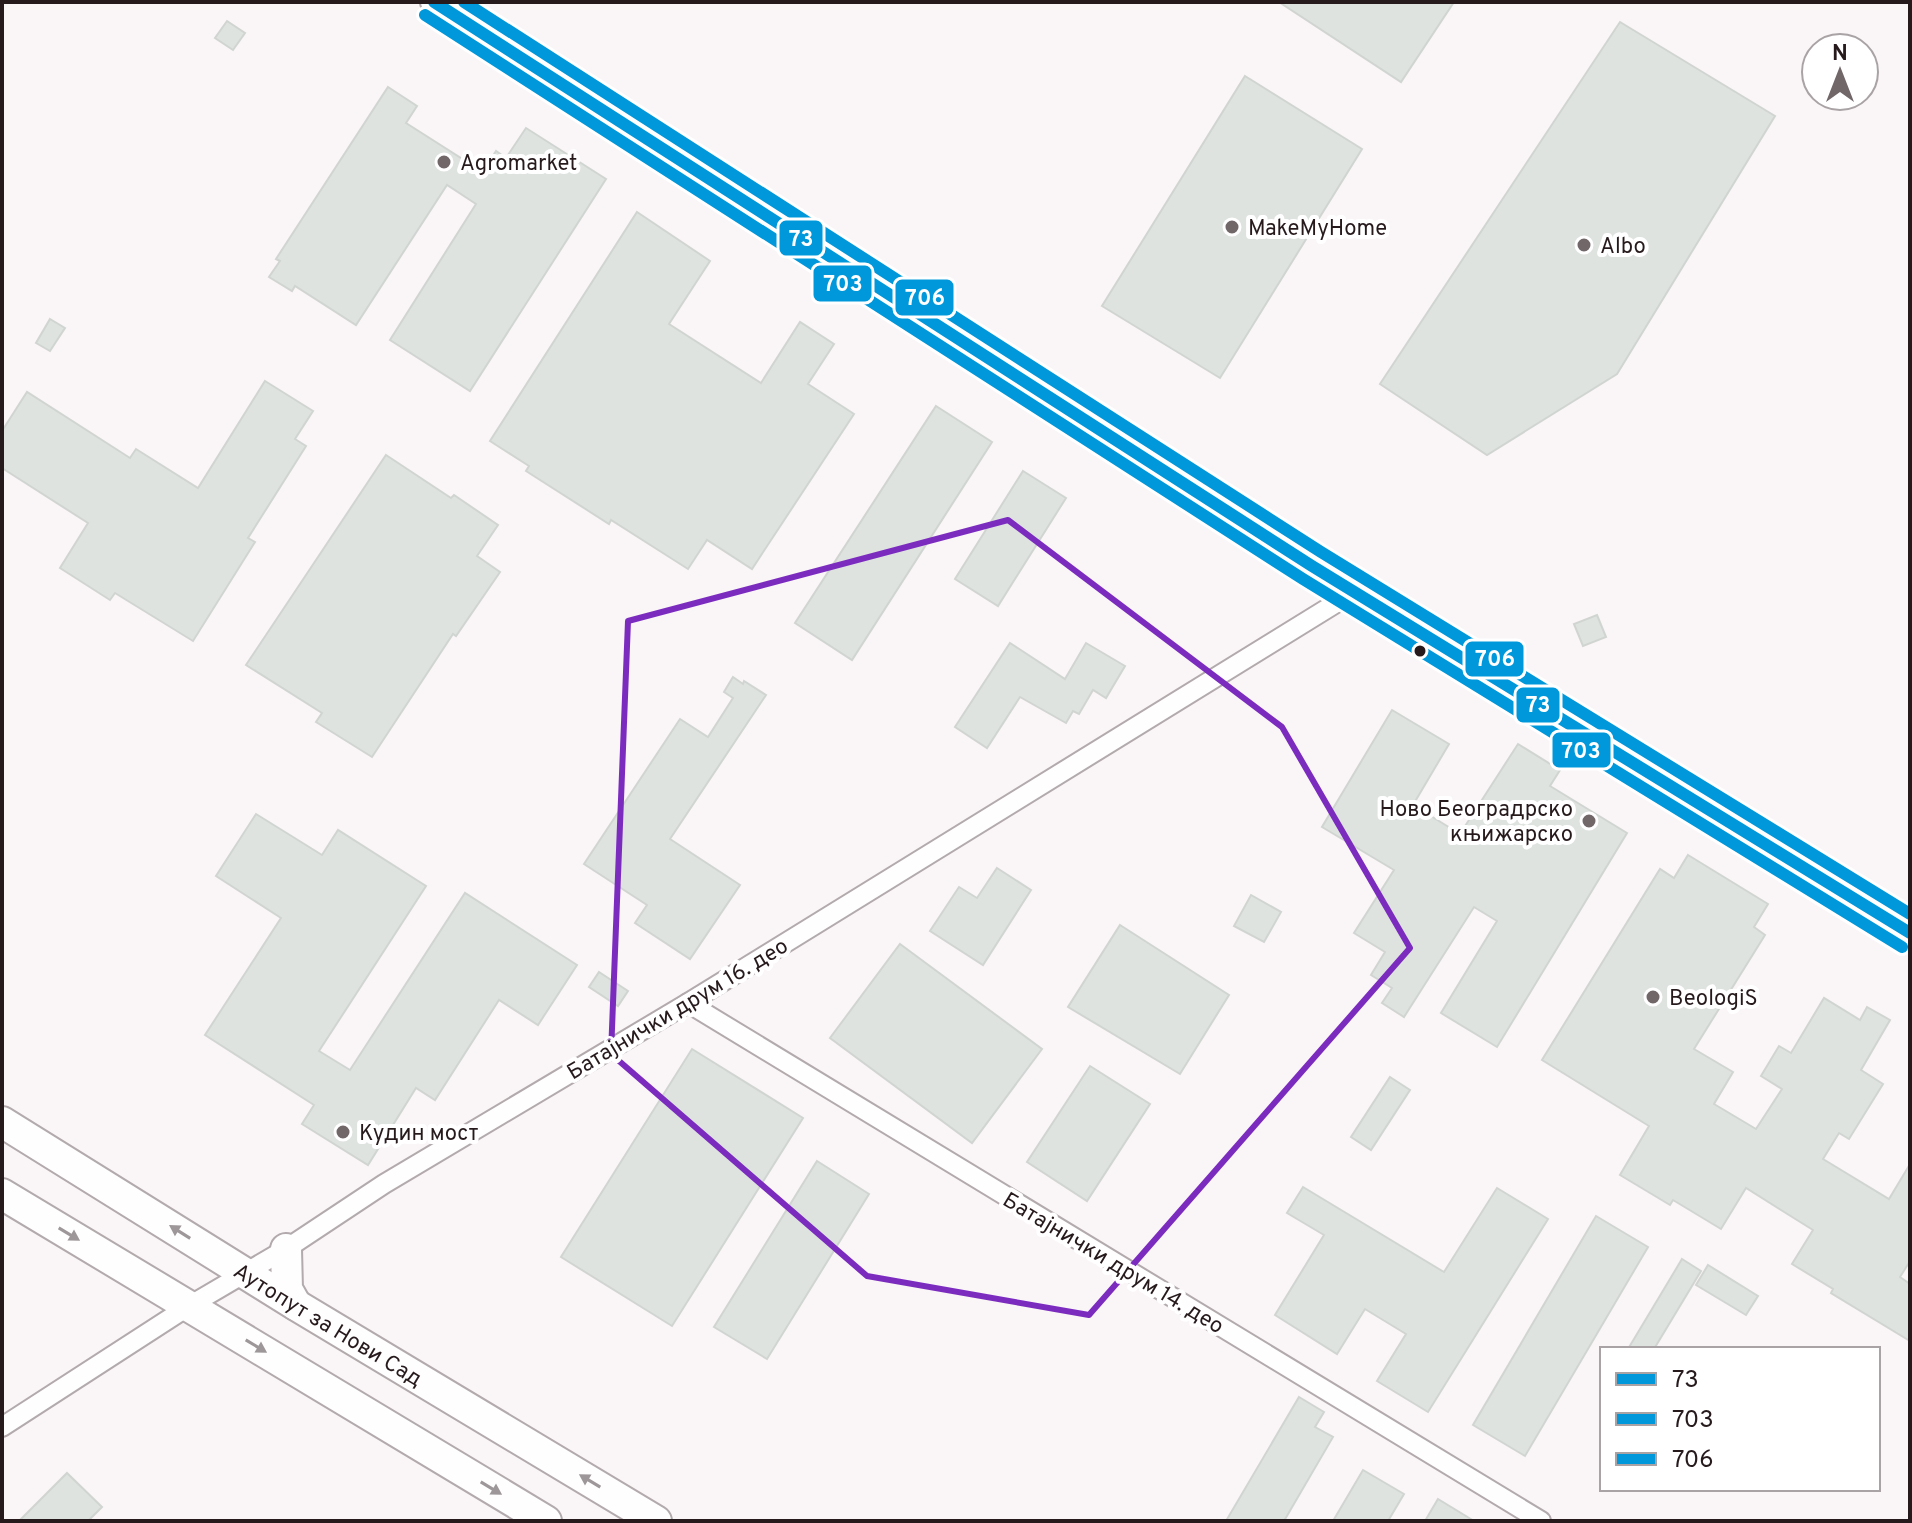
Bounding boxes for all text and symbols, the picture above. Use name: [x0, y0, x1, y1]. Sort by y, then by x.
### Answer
north arrow: [1800, 32, 1880, 112]
text: N: [1832, 41, 1848, 68]
place label: Agromarket: [460, 151, 577, 178]
marker: Agromarket: [435, 153, 453, 171]
place label: MakeMyHome: [1248, 216, 1387, 243]
marker: MakeMyHome: [1223, 218, 1241, 236]
line badge: 73: [778, 219, 824, 257]
text: 73: [789, 227, 813, 254]
place label: Albo: [1600, 234, 1646, 261]
marker: Albo: [1575, 236, 1593, 254]
line badge: 703: [812, 264, 873, 303]
text: 703: [823, 272, 863, 299]
line badge: 706: [894, 278, 955, 317]
text: 706: [905, 286, 945, 313]
line badge: 706: [1464, 640, 1525, 678]
unlabelled marker: [1412, 643, 1428, 659]
text: 706: [1475, 647, 1515, 674]
line badge: 73: [1515, 686, 1561, 724]
text: 73: [1526, 693, 1550, 720]
line badge: 703: [1551, 731, 1612, 769]
text: 703: [1561, 739, 1601, 766]
place label: Ново Београдрско књижарско: [1380, 797, 1573, 849]
marker: Ново Београдрско књижарско: [1580, 812, 1598, 830]
street label: Батајнички друм 16. део: [563, 933, 794, 1087]
place label: BeologiS: [1669, 986, 1758, 1013]
marker: BeologiS: [1644, 988, 1662, 1006]
place label: Кудин мост: [359, 1121, 479, 1148]
marker: Кудин мост: [334, 1123, 352, 1141]
street label: Батајнички друм 14. део: [997, 1187, 1228, 1341]
one-way arrow: [169, 1226, 191, 1240]
one-way arrow: [58, 1227, 80, 1241]
street label: Аутопут за Нови Сад: [228, 1259, 427, 1394]
one-way arrow: [245, 1339, 267, 1353]
legend: [1600, 1347, 1880, 1491]
text: 73: [1672, 1366, 1699, 1396]
text: 703: [1672, 1406, 1714, 1436]
text: 706: [1672, 1446, 1714, 1476]
one-way arrow: [579, 1474, 601, 1488]
one-way arrow: [480, 1480, 502, 1494]

